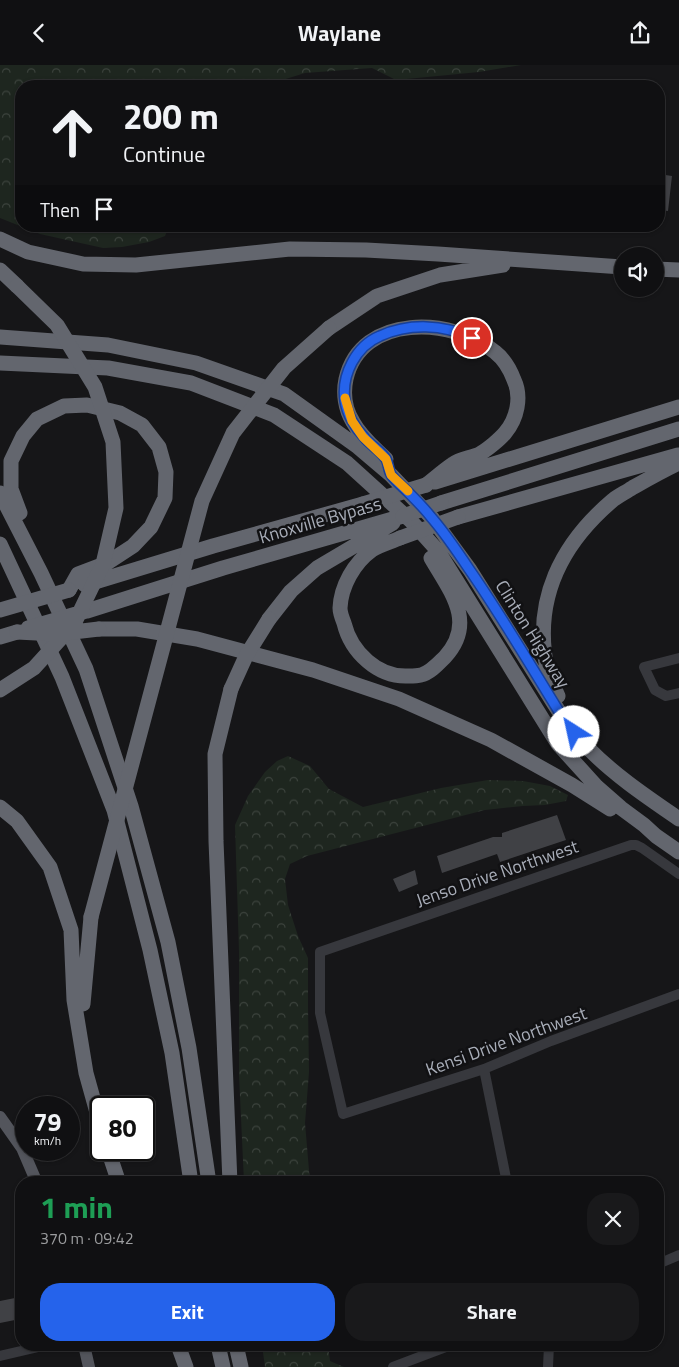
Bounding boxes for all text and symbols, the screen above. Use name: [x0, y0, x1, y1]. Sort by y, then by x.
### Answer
text: Waylane: [298, 16, 381, 50]
icon: back: [25, 19, 53, 47]
icon: share: [626, 19, 654, 47]
text: 200 m: [123, 89, 219, 143]
icon: ahead: [40, 100, 105, 165]
text: Continue: [123, 137, 205, 171]
text: Then: [40, 195, 80, 224]
icon: arrive: [90, 195, 118, 223]
map controls: [614, 247, 664, 297]
button: sound: [614, 247, 664, 297]
pin: [451, 317, 493, 359]
icon: arrive: [458, 324, 486, 352]
street label: Knoxville Bypass: [256, 490, 384, 550]
street label: Clinton Highway: [489, 575, 577, 694]
position arrow: [547, 705, 599, 757]
street label: Jenso Drive Northwest: [412, 832, 582, 913]
street label: Kensi Drive Northwest: [422, 999, 591, 1083]
speed limit sign: 80: [90, 1096, 155, 1161]
text: 79: [33, 1103, 62, 1141]
text: km/h: [34, 1131, 61, 1150]
text: 1 min: [40, 1184, 113, 1230]
button: close: [587, 1193, 639, 1245]
text: 370 m · 09:42: [40, 1226, 134, 1250]
button: Exit: [40, 1283, 335, 1341]
button: Share: [345, 1283, 639, 1341]

